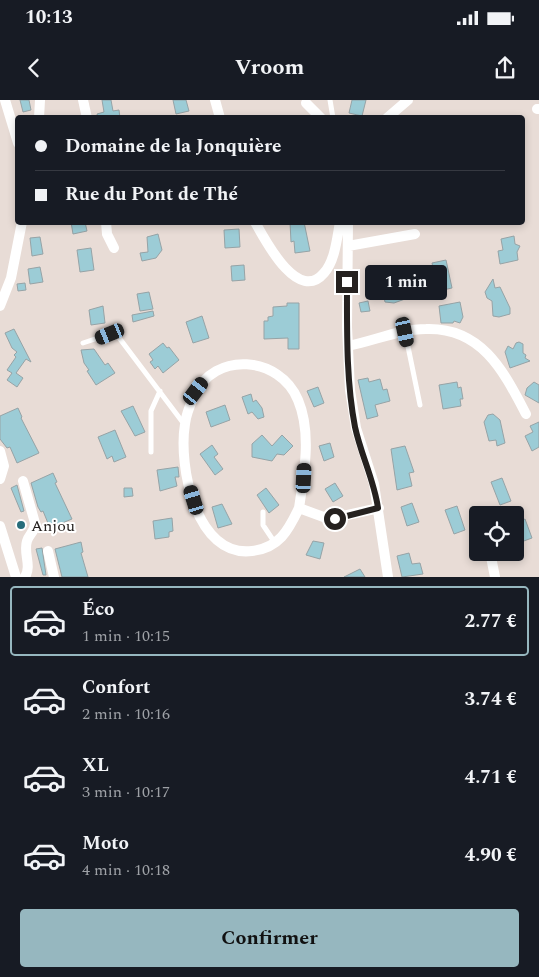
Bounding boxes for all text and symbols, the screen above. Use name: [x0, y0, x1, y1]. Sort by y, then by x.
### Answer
text: 10:13: [25, 3, 73, 32]
text: Vroom: [235, 51, 304, 84]
icon: back: [20, 54, 48, 82]
icon: share: [491, 54, 519, 82]
text: Domaine de la Jonquière: [65, 132, 281, 161]
text: Rue du Pont de Thé: [65, 180, 238, 209]
callout: 1 min: [364, 264, 447, 300]
text: 1 min: [385, 270, 427, 294]
route end: [336, 271, 358, 293]
car: [394, 316, 415, 348]
car: [93, 321, 126, 347]
car: [180, 375, 211, 407]
car: [295, 463, 312, 493]
car: [182, 483, 205, 517]
map controls: [469, 506, 524, 561]
button: locate: [469, 506, 524, 561]
route start: [324, 508, 346, 530]
place label: Anjou: [31, 514, 75, 538]
marker: Anjou: [15, 519, 27, 531]
text: Éco: [82, 595, 114, 624]
icon: car: [22, 599, 67, 644]
text: 2.77 €: [465, 607, 517, 636]
text: 1 min · 10:15: [82, 624, 170, 648]
text: Confort: [82, 673, 150, 702]
icon: car: [22, 677, 67, 722]
text: 3.74 €: [465, 685, 517, 714]
text: 2 min · 10:16: [82, 702, 170, 726]
text: XL: [82, 751, 109, 780]
icon: car: [22, 755, 67, 800]
text: 4.71 €: [465, 763, 517, 792]
text: 3 min · 10:17: [82, 780, 170, 804]
text: Moto: [82, 829, 129, 858]
icon: car: [22, 833, 67, 878]
text: 4.90 €: [465, 841, 517, 870]
text: 4 min · 10:18: [82, 858, 170, 882]
button: Confirmer: [20, 909, 519, 967]

